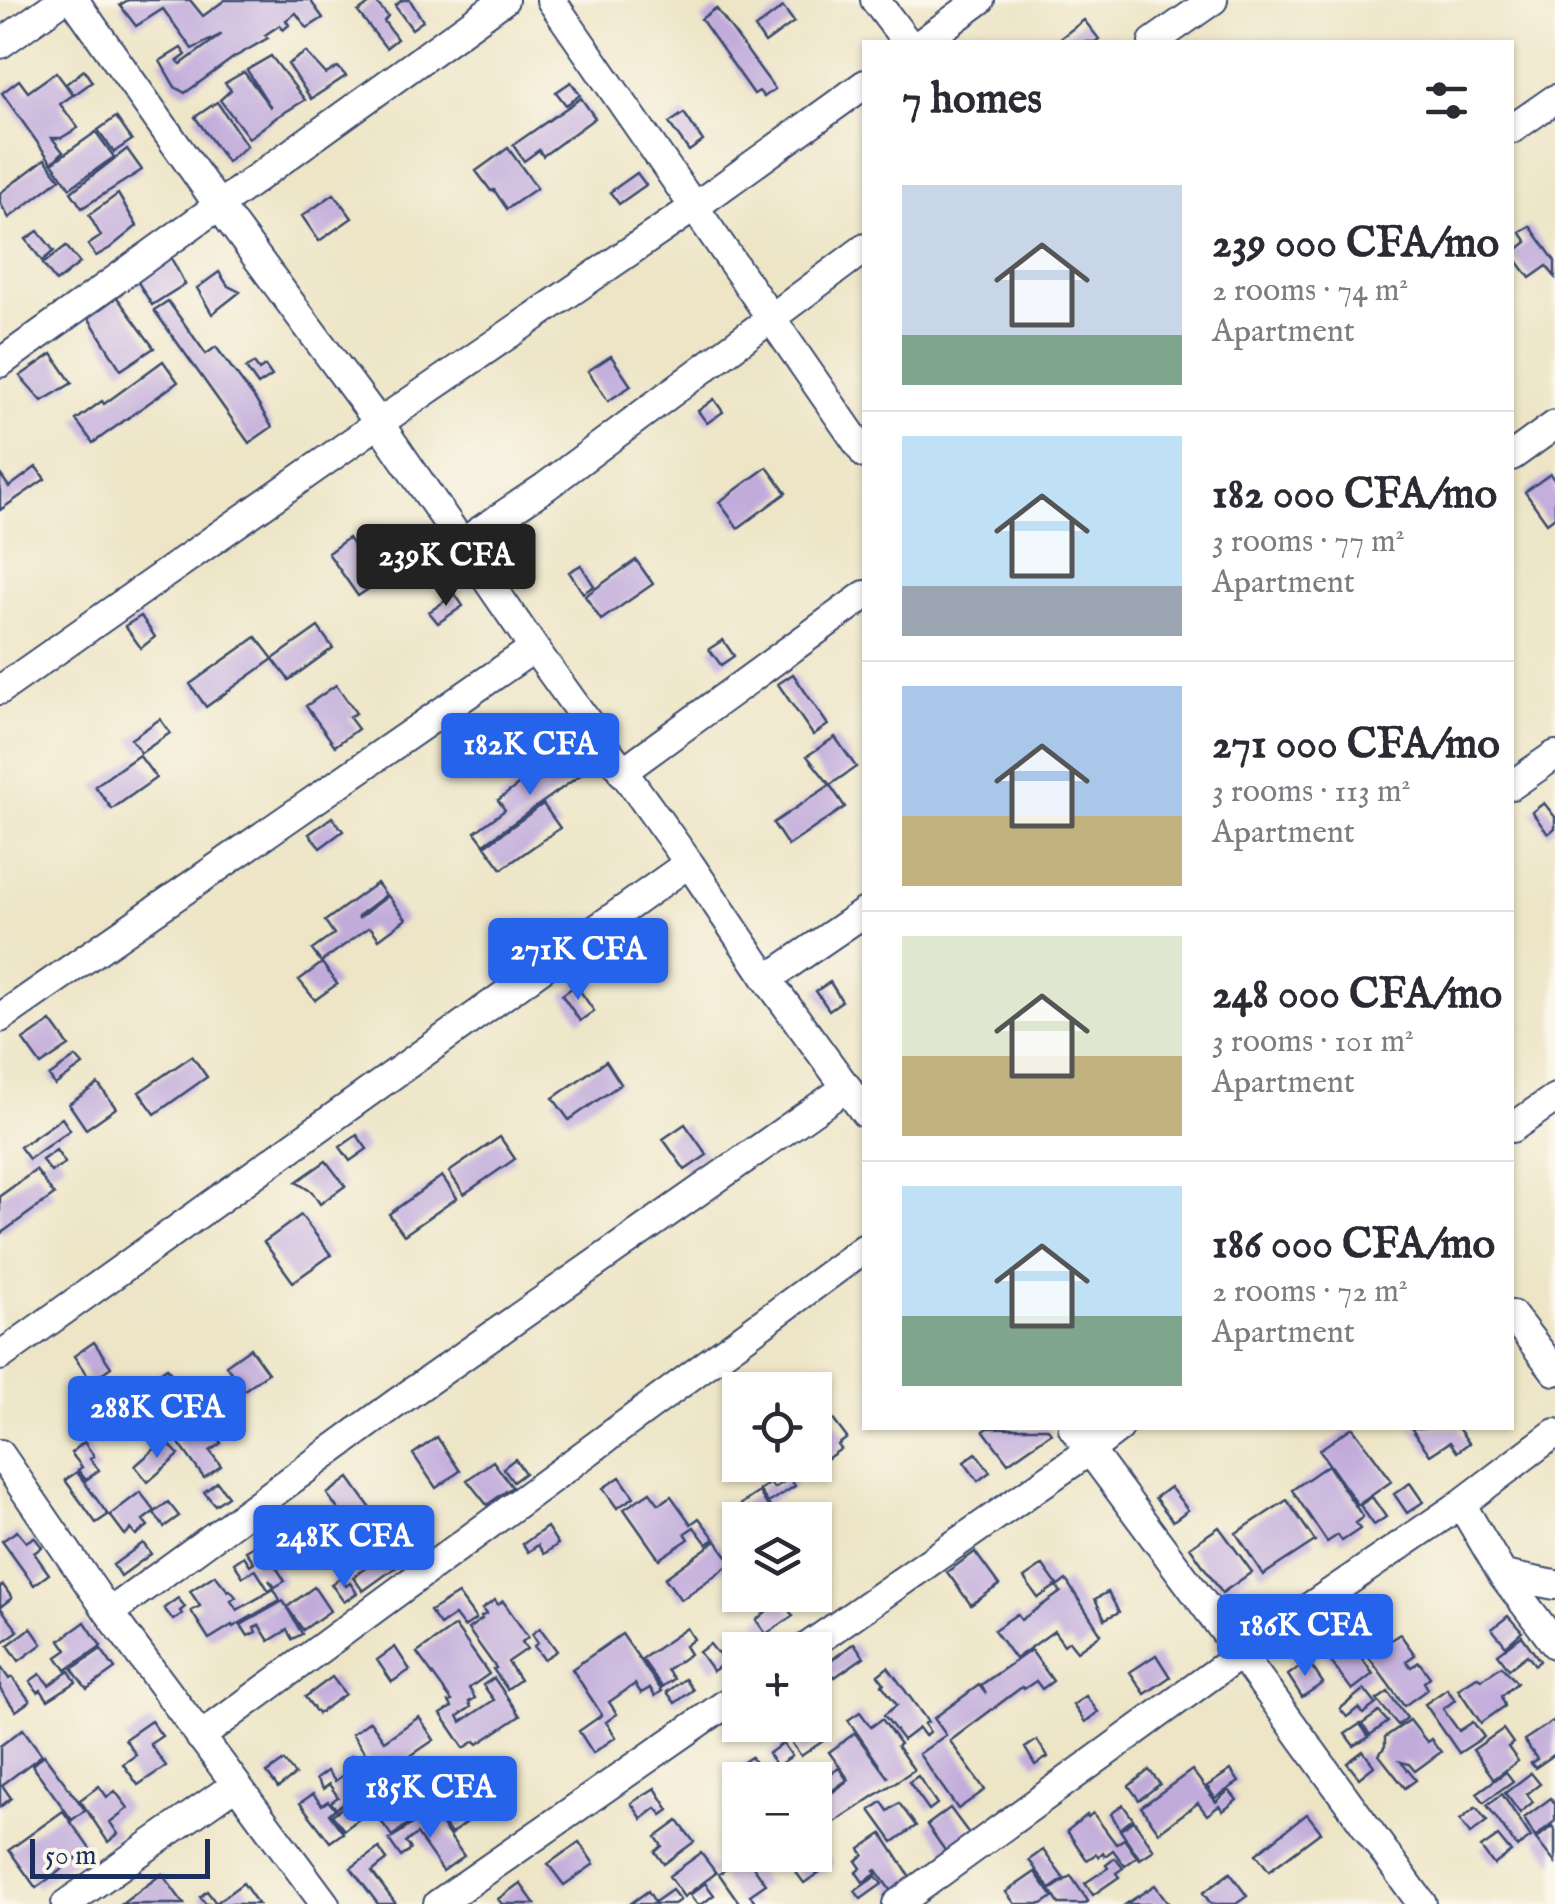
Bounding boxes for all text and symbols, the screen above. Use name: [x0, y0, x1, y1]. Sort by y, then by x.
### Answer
icon: filters: [1419, 73, 1474, 128]
text: 7 homes: [902, 74, 1042, 127]
text: 239 000 CFA/mo: [1212, 218, 1499, 271]
icon: home: [982, 225, 1102, 345]
text: 2 rooms · 74 m²: [1212, 271, 1408, 312]
text: Apartment: [1212, 312, 1355, 353]
text: 182 000 CFA/mo: [1212, 469, 1497, 522]
icon: home: [982, 476, 1102, 596]
text: 3 rooms · 77 m²: [1212, 522, 1405, 563]
pin: 239K CFA: [343, 524, 549, 609]
text: 239K CFA: [378, 536, 514, 577]
text: Apartment: [1212, 563, 1355, 604]
pin: 182K CFA: [427, 713, 633, 798]
text: 271 000 CFA/mo: [1212, 719, 1500, 772]
text: 182K CFA: [463, 725, 597, 766]
icon: home: [982, 726, 1102, 846]
text: 3 rooms · 113 m²: [1212, 772, 1411, 813]
text: Apartment: [1212, 813, 1355, 854]
pin: 271K CFA: [475, 918, 681, 1003]
text: 271K CFA: [510, 930, 646, 971]
text: 248 000 CFA/mo: [1212, 969, 1502, 1022]
icon: home: [982, 976, 1102, 1096]
text: 3 rooms · 101 m²: [1212, 1022, 1414, 1063]
text: Apartment: [1212, 1063, 1355, 1104]
text: 186 000 CFA/mo: [1212, 1219, 1495, 1272]
icon: home: [982, 1226, 1102, 1346]
text: 2 rooms · 72 m²: [1212, 1272, 1408, 1313]
text: Apartment: [1212, 1313, 1355, 1354]
map controls: [722, 1372, 832, 1872]
button: locate: [722, 1372, 832, 1482]
pin: 288K CFA: [54, 1376, 260, 1461]
text: 288K CFA: [90, 1388, 224, 1429]
button: layers: [722, 1502, 832, 1612]
pin: 248K CFA: [241, 1505, 447, 1590]
text: 248K CFA: [275, 1517, 413, 1558]
pin: 186K CFA: [1202, 1594, 1408, 1679]
text: 186K CFA: [1239, 1606, 1371, 1647]
button: +: [722, 1632, 832, 1742]
pin: 185K CFA: [327, 1756, 533, 1841]
button: −: [722, 1762, 832, 1872]
text: 185K CFA: [365, 1768, 495, 1809]
scale bar: [30, 1834, 210, 1878]
text: 50 m: [45, 1839, 97, 1874]

